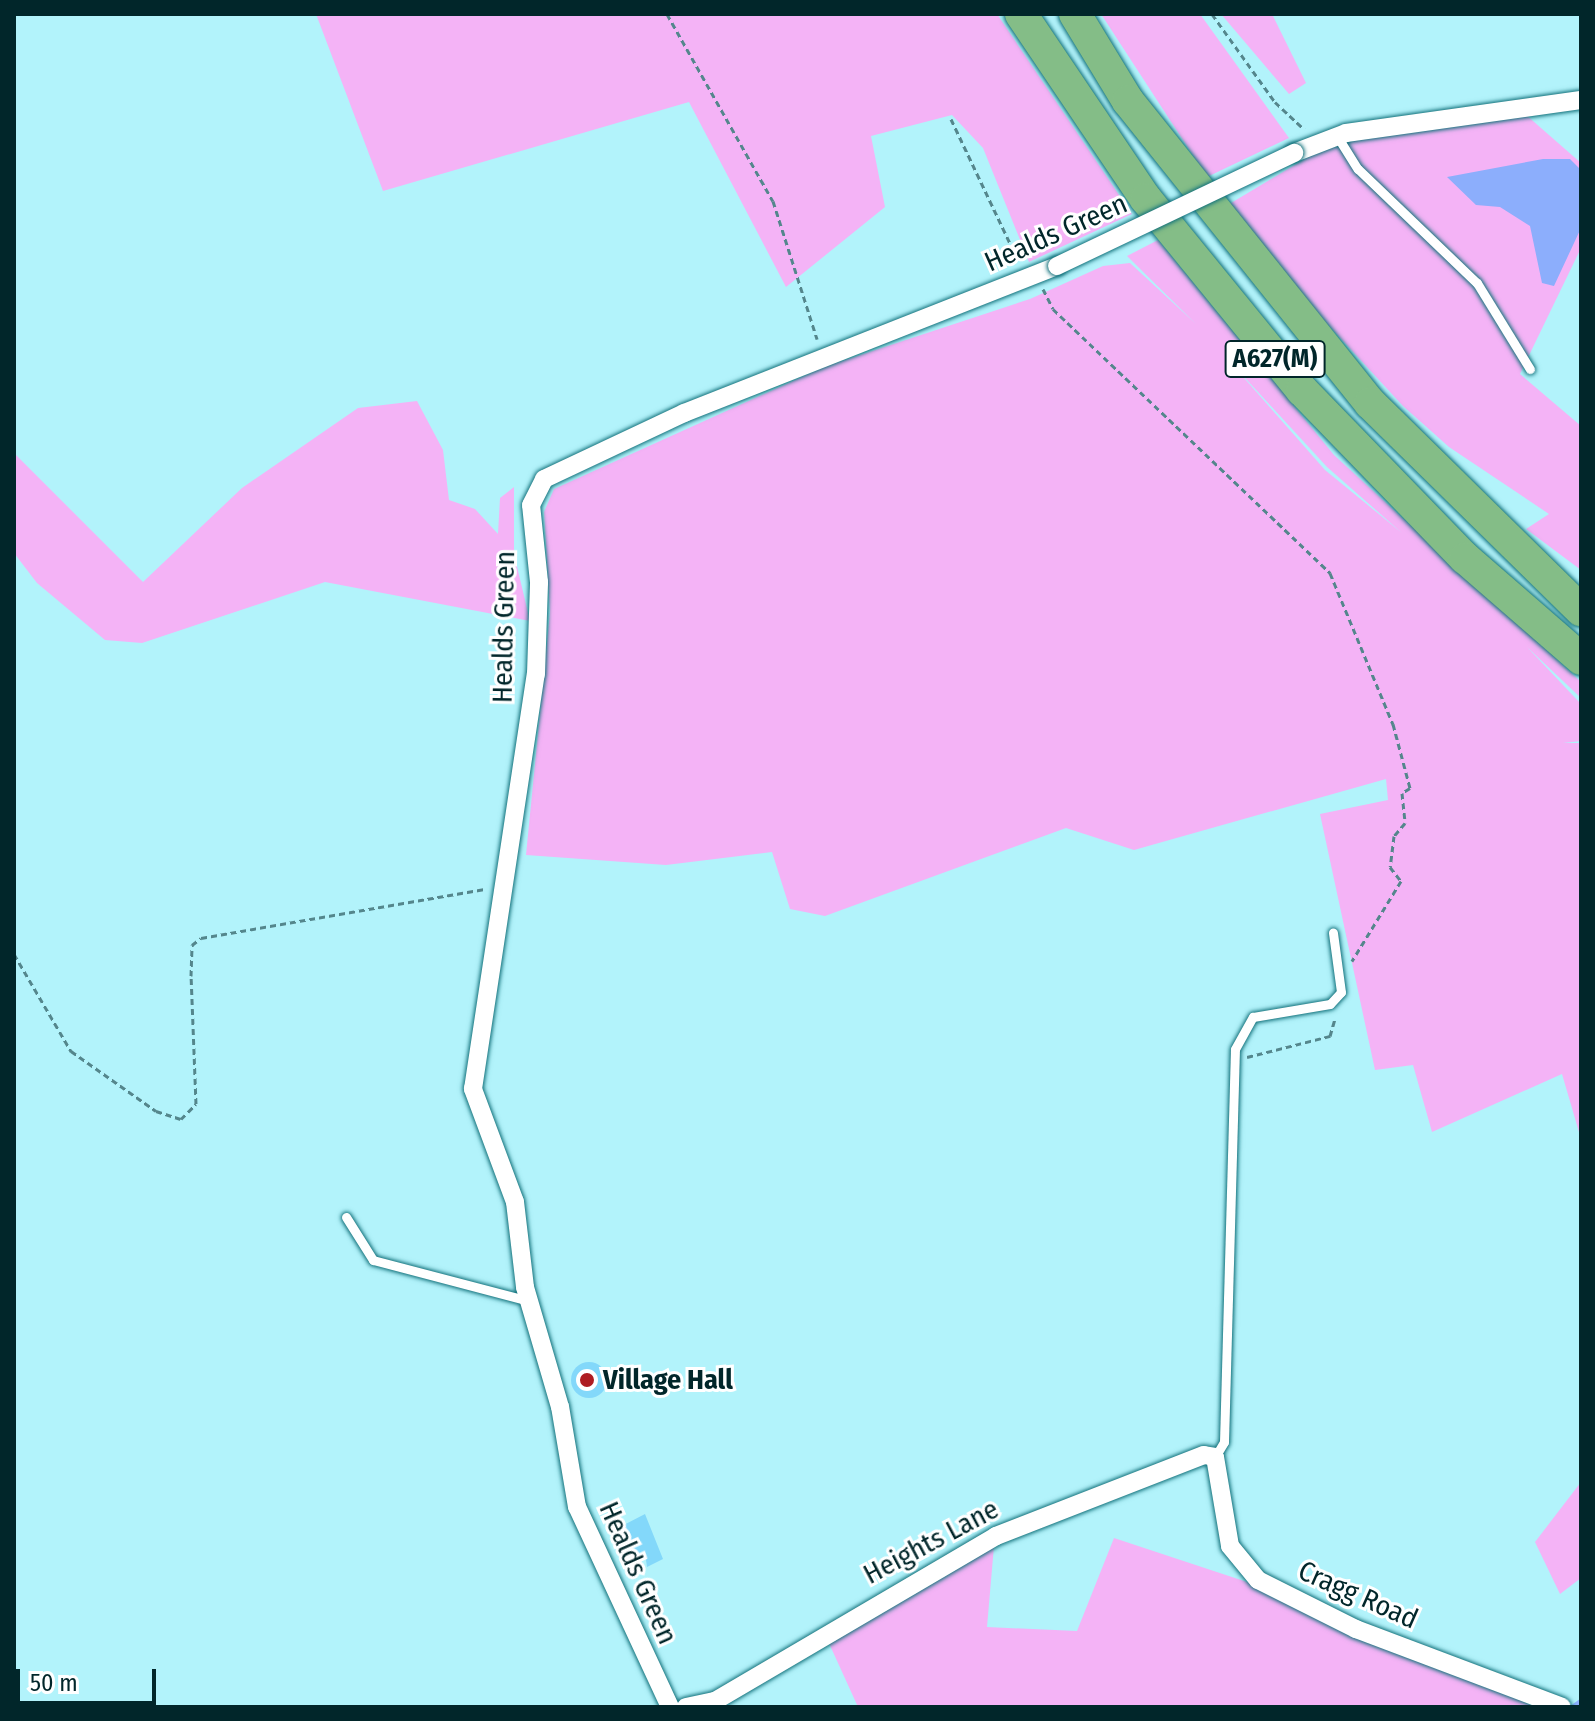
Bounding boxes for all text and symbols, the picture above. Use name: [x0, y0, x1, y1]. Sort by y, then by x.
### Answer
street label: Healds Green: [980, 187, 1132, 279]
road number: A627(M): [1223, 337, 1327, 381]
street label: Healds Green: [486, 551, 522, 703]
place label: Village Hall: [603, 1363, 733, 1397]
marker: Village Hall: [578, 1371, 596, 1389]
street label: Heights Lane: [858, 1492, 1004, 1592]
street label: Healds Green: [592, 1497, 684, 1649]
street label: Cragg Road: [1293, 1554, 1423, 1636]
scale bar: [20, 1653, 160, 1703]
text: 50 m: [30, 1669, 78, 1697]

